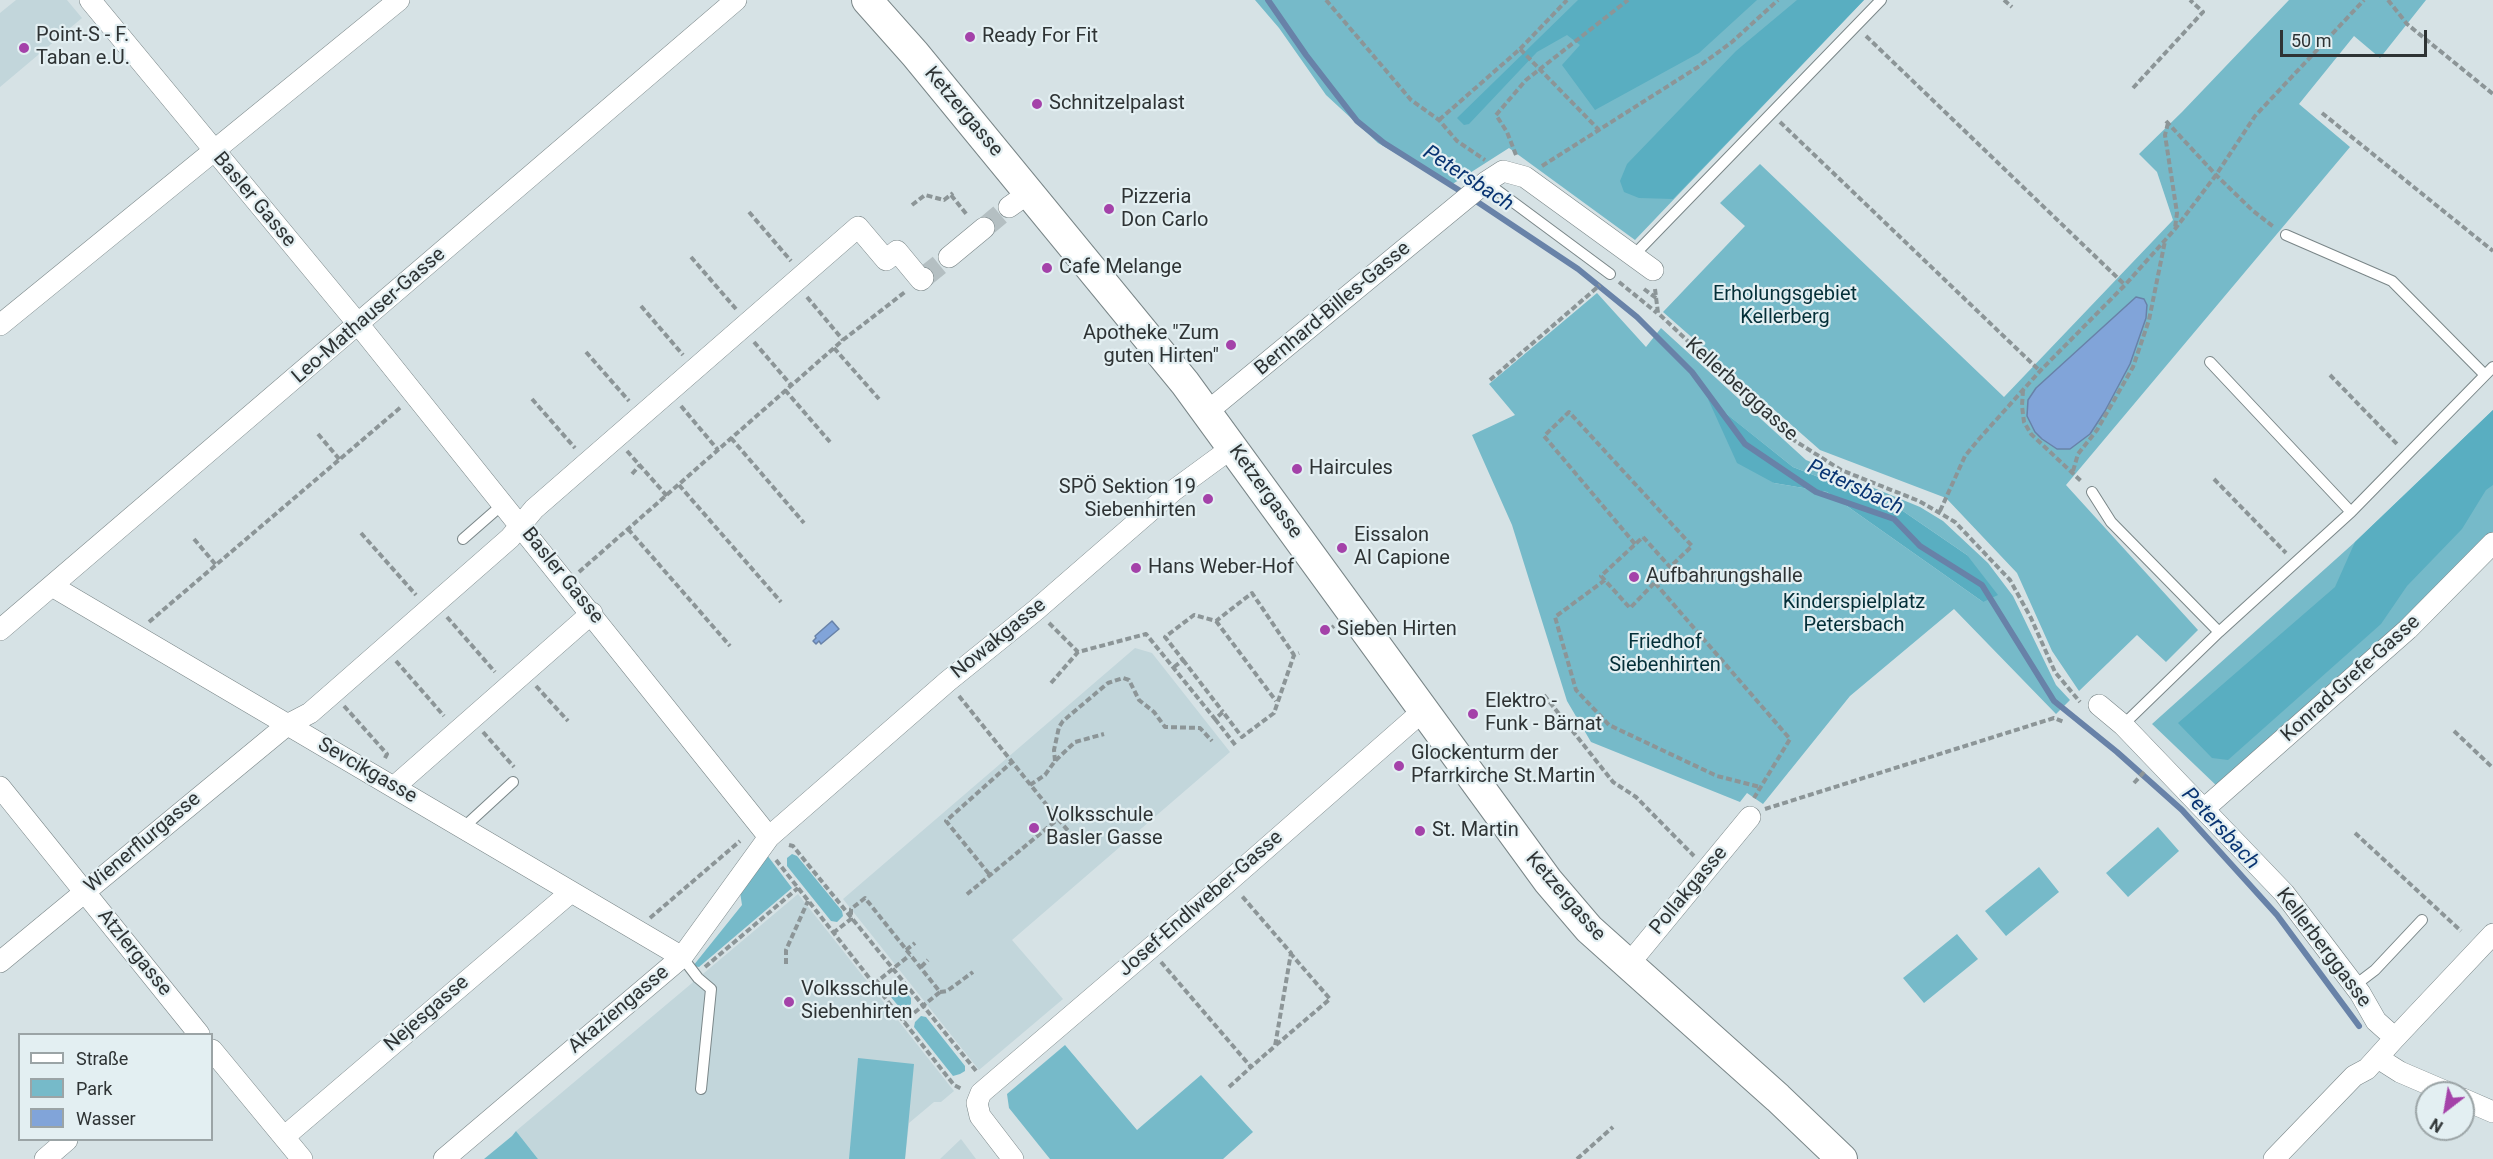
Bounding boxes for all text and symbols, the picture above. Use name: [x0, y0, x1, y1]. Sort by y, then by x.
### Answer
scale bar: [2283, 18, 2430, 56]
place label: Point-S - F. Taban e.U.: [36, 24, 130, 71]
place label: Ready For Fit: [982, 25, 1098, 49]
marker: Ready For Fit: [963, 30, 977, 44]
text: 50 m: [2291, 30, 2331, 51]
marker: Point-S - F. Taban e.U.: [17, 41, 31, 55]
street label: Ketzergasse: [919, 62, 1007, 162]
place label: Schnitzelpalast: [1049, 92, 1185, 116]
marker: Schnitzelpalast: [1030, 97, 1044, 111]
water label: Petersbach: [1418, 140, 1518, 218]
street label: Basler Gasse: [207, 148, 301, 252]
place label: Pizzeria Don Carlo: [1121, 186, 1208, 233]
marker: Pizzeria Don Carlo: [1102, 202, 1116, 216]
street label: Bernhard-Billes-Gasse: [1250, 237, 1416, 381]
street label: Leo-Mathauser-Gasse: [288, 243, 450, 389]
place label: Cafe Melange: [1059, 256, 1182, 280]
marker: Cafe Melange: [1040, 261, 1054, 275]
park label: Erholungsgebiet Kellerberg: [1713, 283, 1857, 330]
place label: Apotheke "Zum guten Hirten": [1083, 322, 1219, 369]
street label: Kellerberggasse: [1680, 333, 1802, 447]
marker: Apotheke "Zum guten Hirten": [1224, 338, 1238, 352]
street label: Ketzergasse: [1223, 441, 1307, 543]
water label: Petersbach: [1803, 455, 1907, 521]
place label: Haircules: [1309, 457, 1393, 481]
marker: Haircules: [1290, 462, 1304, 476]
place label: SPÖ Sektion 19 Siebenhirten: [1059, 476, 1196, 523]
marker: SPÖ Sektion 19 Siebenhirten: [1201, 492, 1215, 506]
street label: Basler Gasse: [516, 523, 608, 629]
place label: Eissalon Al Capione: [1354, 524, 1450, 571]
marker: Eissalon Al Capione: [1335, 541, 1349, 555]
place label: Hans Weber-Hof: [1148, 556, 1294, 580]
marker: Hans Weber-Hof: [1129, 561, 1143, 575]
place label: Aufbahrungshalle: [1646, 565, 1803, 589]
marker: Aufbahrungshalle: [1627, 570, 1641, 584]
park label: Kinderspielplatz Petersbach: [1783, 591, 1925, 638]
street label: Nowakgasse: [947, 594, 1051, 684]
street label: Konrad-Grefe-Gasse: [2277, 610, 2425, 748]
place label: Sieben Hirten: [1337, 618, 1457, 642]
marker: Sieben Hirten: [1318, 623, 1332, 637]
park label: Friedhof Siebenhirten: [1609, 631, 1721, 678]
place label: Elektro - Funk - Bärnat: [1485, 690, 1602, 737]
marker: Elektro - Funk - Bärnat: [1466, 707, 1480, 721]
street label: Sevcikgasse: [313, 733, 421, 809]
place label: Glockenturm der Pfarrkirche St.Martin: [1411, 742, 1595, 789]
marker: Glockenturm der Pfarrkirche St.Martin: [1392, 759, 1406, 773]
water label: Petersbach: [2176, 783, 2264, 875]
street label: Wienerflurgasse: [80, 788, 206, 898]
place label: Volksschule Basler Gasse: [1046, 804, 1163, 851]
place label: St. Martin: [1432, 819, 1519, 843]
marker: Volksschule Basler Gasse: [1027, 821, 1041, 835]
marker: St. Martin: [1413, 824, 1427, 838]
street label: Josef-Endlweber-Gasse: [1114, 826, 1288, 982]
street label: Pollakgasse: [1645, 842, 1733, 940]
street label: Ketzergasse: [1520, 848, 1610, 946]
street label: Kellerberggasse: [2270, 884, 2376, 1012]
street label: Atzlergasse: [92, 905, 176, 1001]
street label: Akaziengasse: [564, 961, 674, 1059]
street label: Nejesgasse: [380, 971, 474, 1057]
place label: Volksschule Siebenhirten: [801, 978, 913, 1025]
marker: Volksschule Siebenhirten: [782, 995, 796, 1009]
legend: [18, 1033, 213, 1141]
text: Straße: [76, 1048, 128, 1069]
text: Park: [76, 1078, 112, 1099]
north arrow: [2415, 1081, 2475, 1141]
text: Wasser: [76, 1108, 136, 1129]
text: N: [2427, 1114, 2446, 1136]

